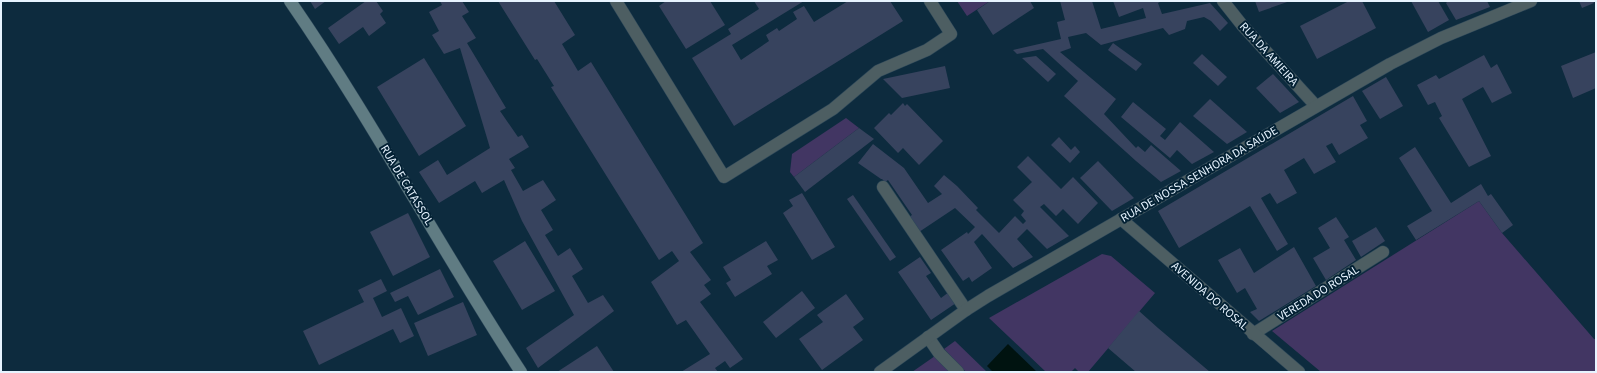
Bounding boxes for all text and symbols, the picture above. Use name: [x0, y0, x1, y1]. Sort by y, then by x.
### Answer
street label: RUA DA AMIEIRA: [1235, 19, 1302, 90]
street label: RUA DE NOSSA SENHORA DA SAÚDE: [1117, 122, 1281, 227]
street label: RUA DE CATASSOL: [376, 142, 437, 229]
street label: AVENIDA DO ROSAL: [1167, 258, 1252, 335]
street label: VEREDA DO ROSAL: [1274, 261, 1362, 325]

